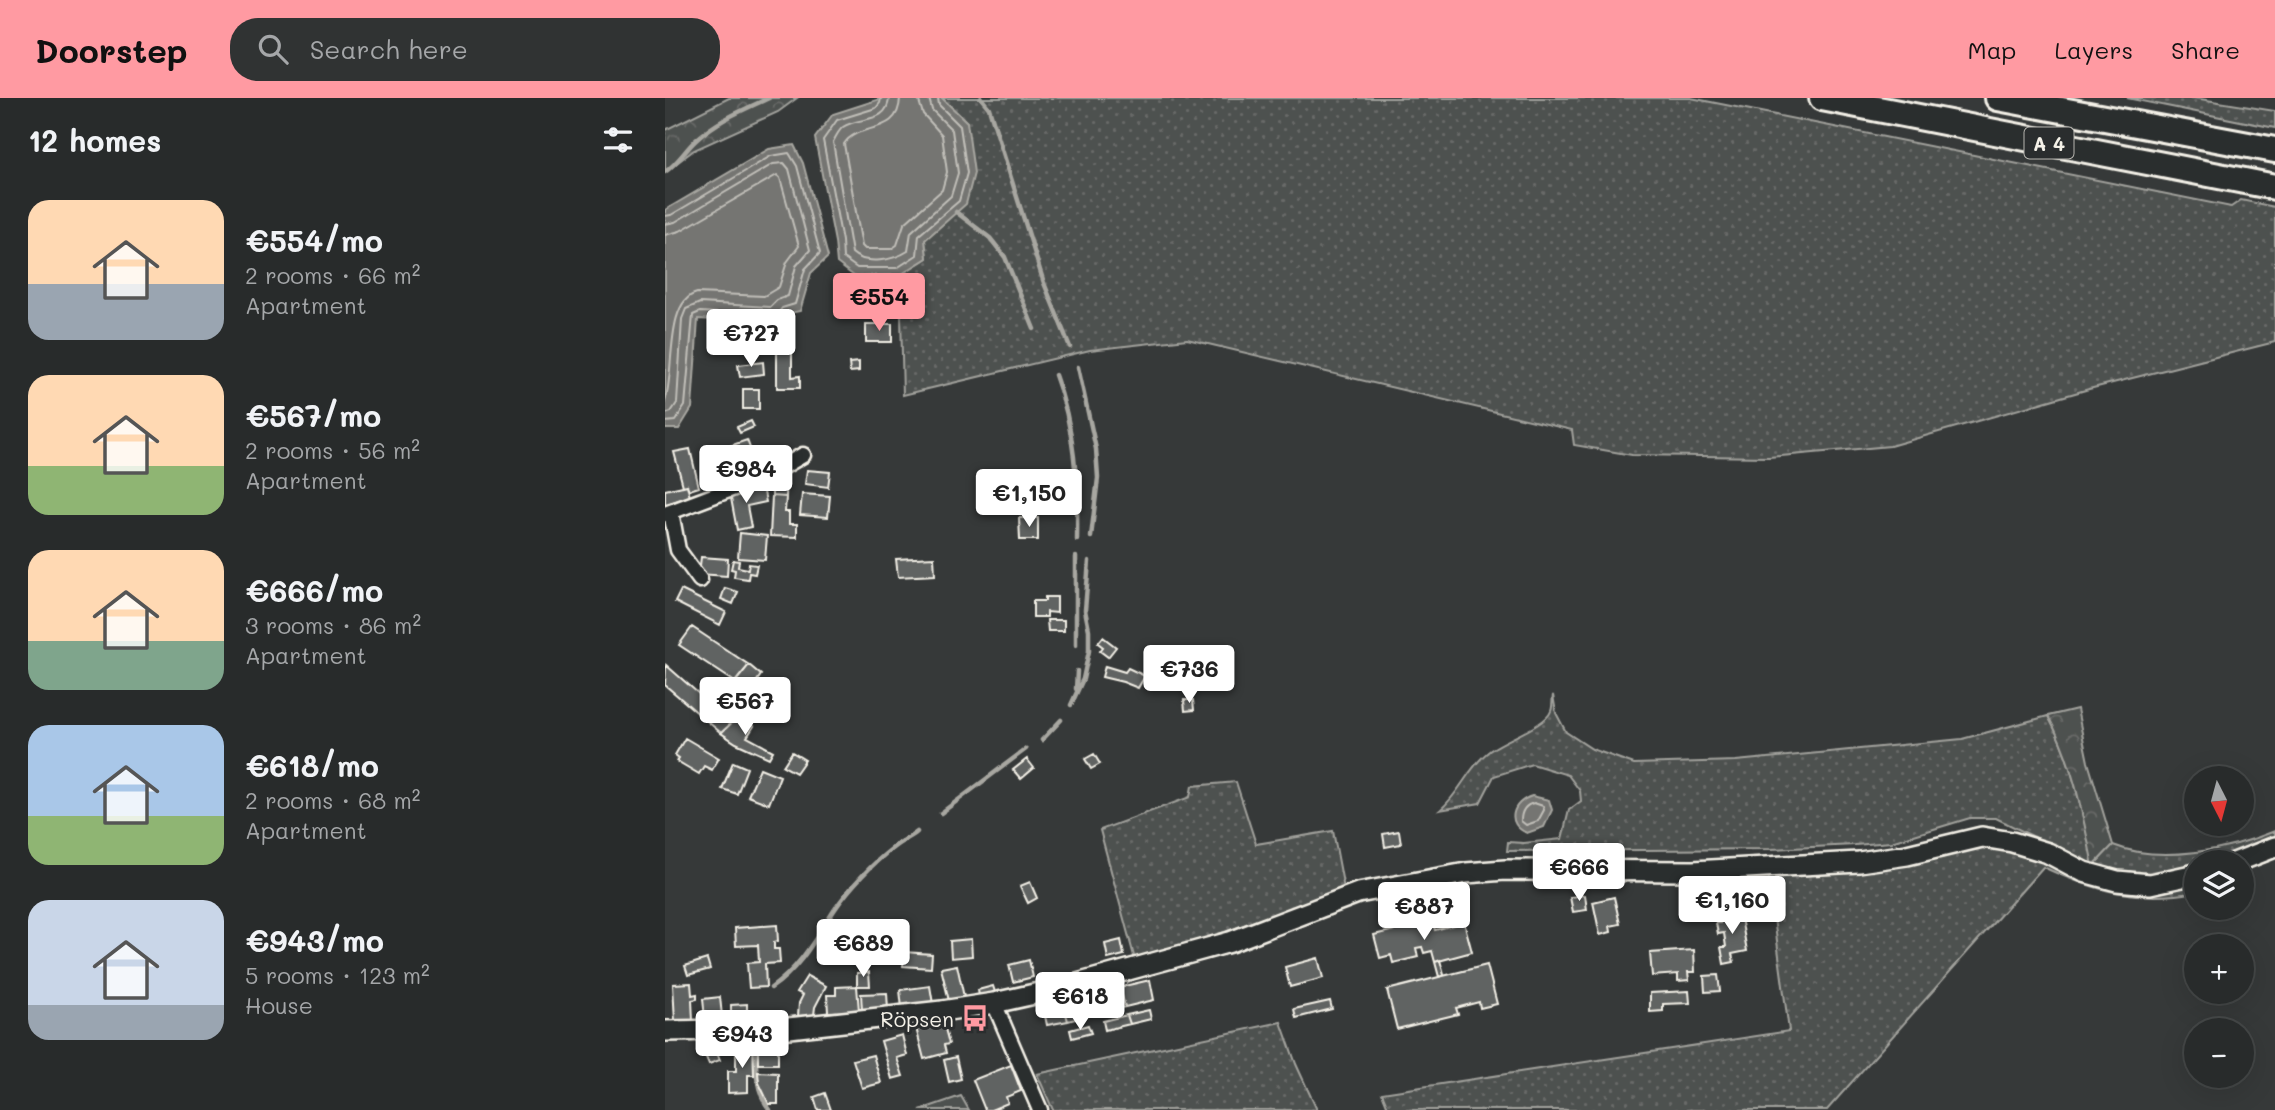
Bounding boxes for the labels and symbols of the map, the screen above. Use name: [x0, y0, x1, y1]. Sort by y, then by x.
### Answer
road number: A 4: [2025, 128, 2073, 158]
pin: €554: [838, 274, 920, 333]
pin: €727: [710, 310, 792, 369]
pin: €984: [705, 446, 787, 505]
pin: €1,150: [972, 470, 1086, 529]
pin: €736: [1148, 646, 1230, 705]
pin: €567: [704, 678, 786, 737]
north arrow: [2184, 766, 2254, 836]
pin: €666: [1538, 844, 1620, 903]
pin: €1,160: [1675, 876, 1789, 936]
pin: €887: [1383, 882, 1465, 942]
pin: €689: [822, 920, 904, 979]
pin: €618: [1039, 972, 1121, 1032]
bus stop icon: Röpsen: [960, 1003, 990, 1033]
place label: Röpsen: [880, 1005, 954, 1032]
pin: €943: [701, 1010, 783, 1070]

